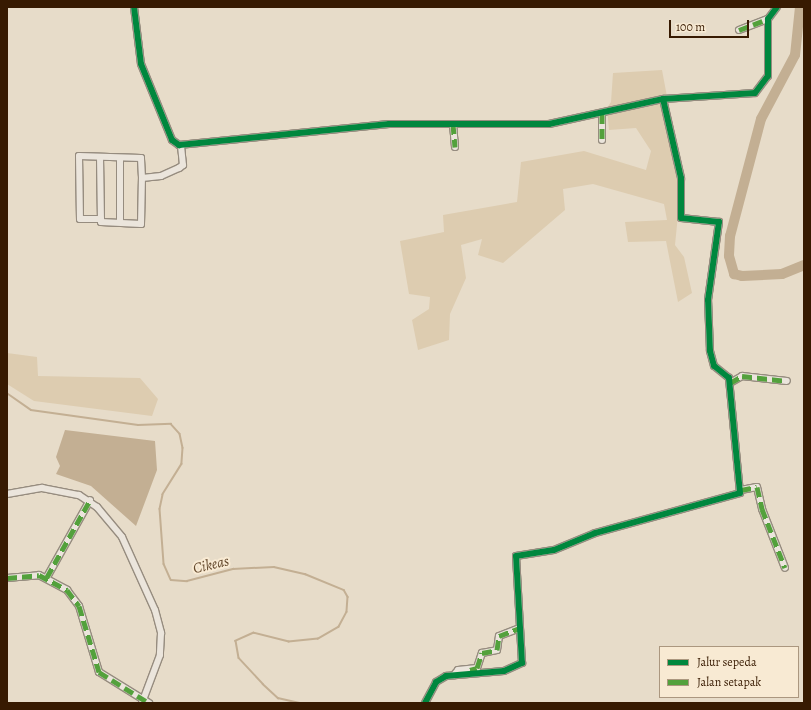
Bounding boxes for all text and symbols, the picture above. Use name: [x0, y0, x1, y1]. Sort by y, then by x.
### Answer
scale bar: [671, 12, 751, 38]
text: 100 m: [676, 19, 705, 35]
water label: Cikeas: [191, 552, 231, 578]
legend: [659, 646, 799, 698]
text: Jalur sepeda: [697, 654, 757, 670]
text: Jalan setapak: [697, 674, 761, 690]

